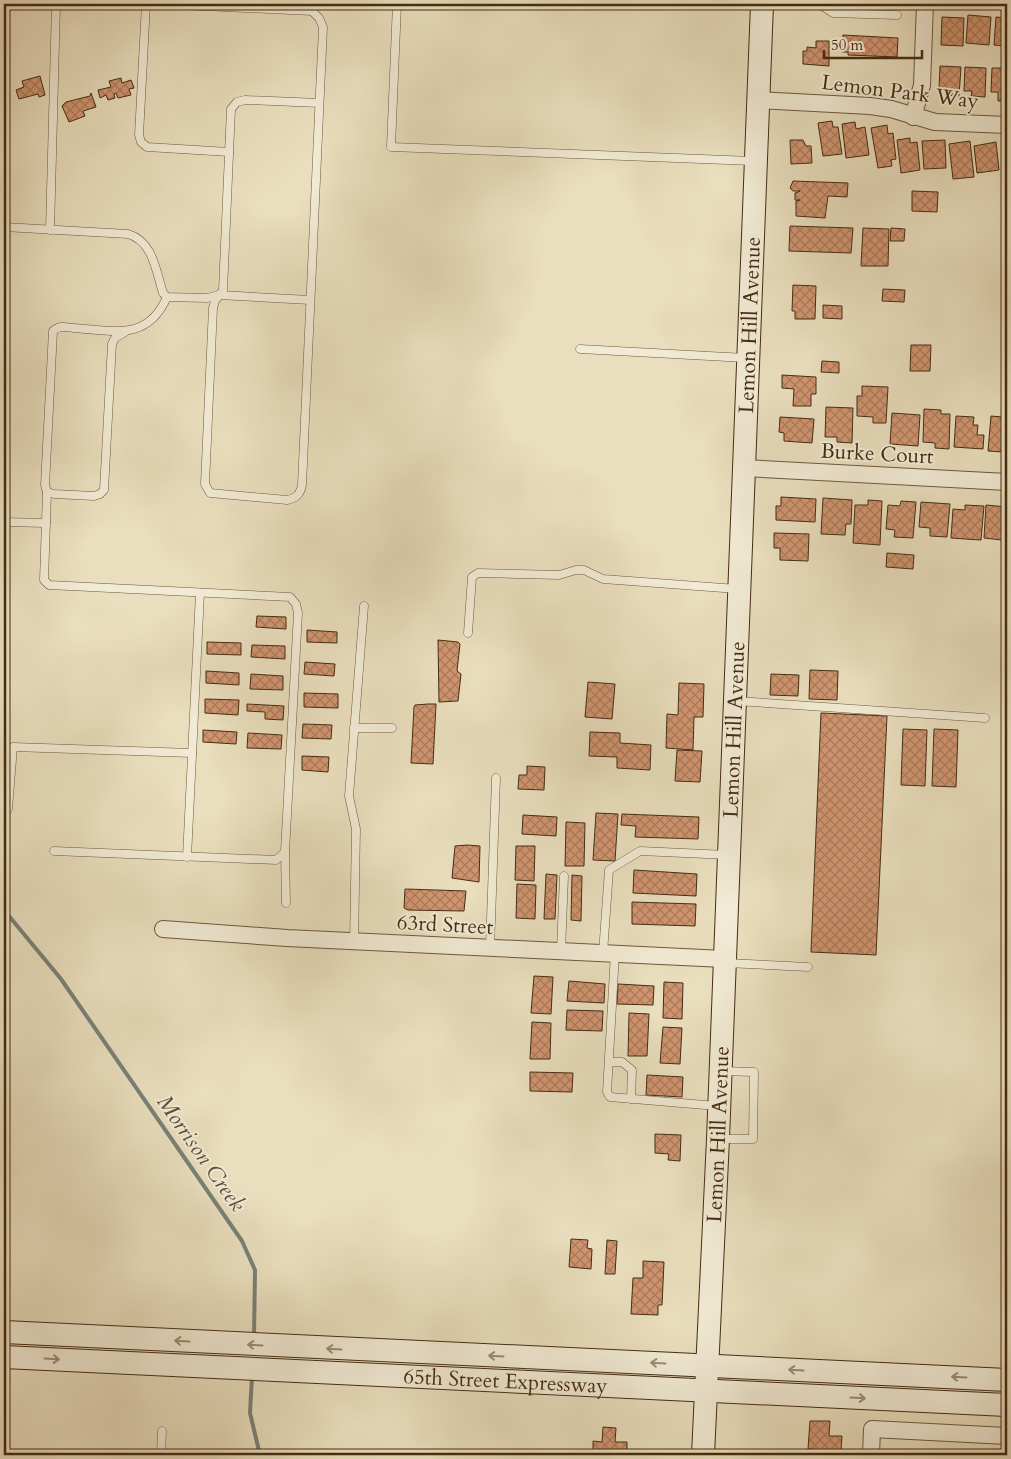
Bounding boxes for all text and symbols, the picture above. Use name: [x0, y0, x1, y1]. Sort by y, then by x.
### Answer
scale bar: [824, 28, 921, 60]
text: 50 m: [831, 35, 863, 55]
street label: Lemon Park Way: [820, 68, 980, 116]
street label: Lemon Hill Avenue: [732, 236, 767, 414]
street label: Burke Court: [820, 437, 935, 471]
street label: Lemon Hill Avenue: [716, 641, 752, 819]
street label: 63rd Street: [396, 908, 494, 942]
street label: Lemon Hill Avenue: [700, 1045, 736, 1223]
water label: Morrison Creek: [150, 1089, 252, 1218]
one-way arrow: [174, 1337, 190, 1346]
one-way arrow: [248, 1341, 264, 1350]
one-way arrow: [326, 1344, 342, 1353]
one-way arrow: [488, 1351, 504, 1360]
one-way arrow: [44, 1355, 60, 1364]
one-way arrow: [651, 1358, 667, 1368]
street label: 65th Street Expressway: [403, 1362, 608, 1400]
one-way arrow: [789, 1365, 805, 1374]
one-way arrow: [951, 1373, 967, 1382]
one-way arrow: [849, 1393, 865, 1403]

